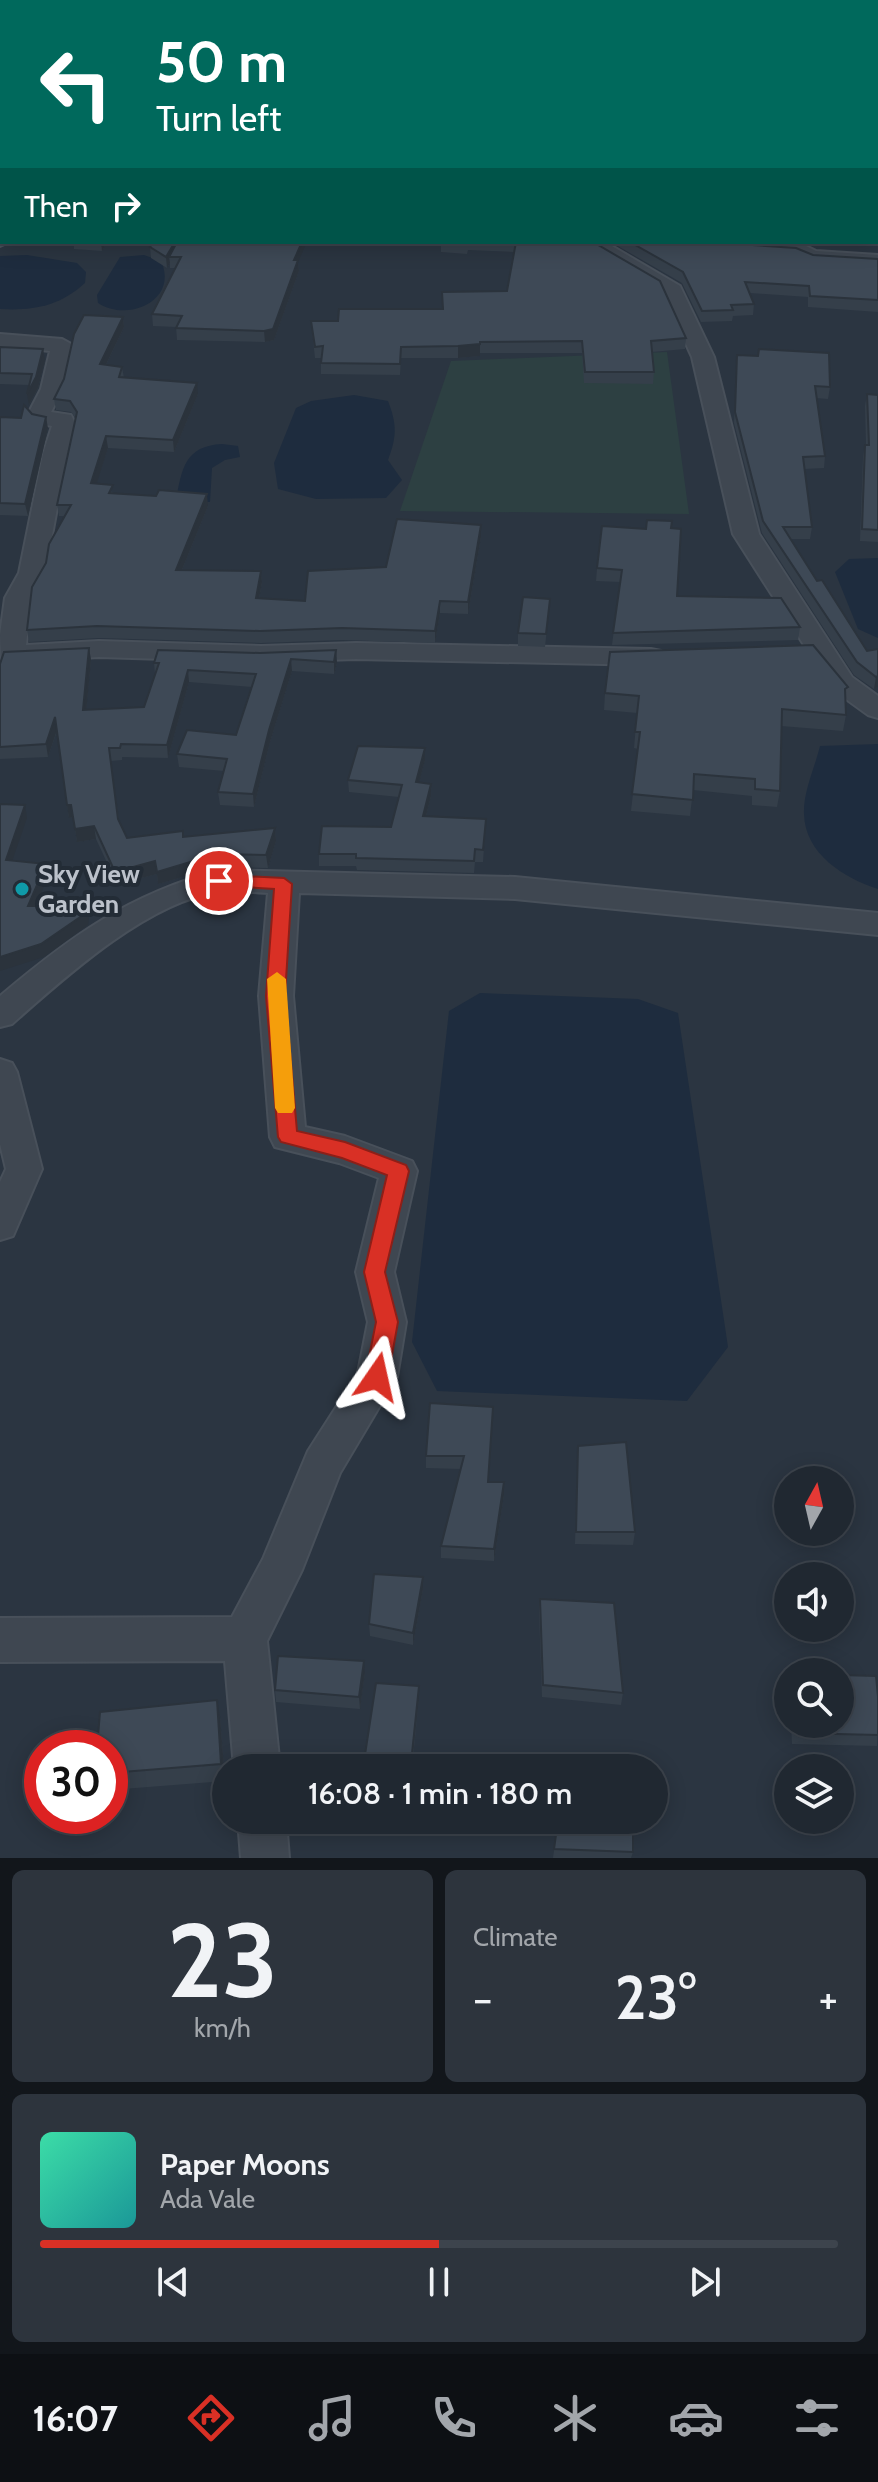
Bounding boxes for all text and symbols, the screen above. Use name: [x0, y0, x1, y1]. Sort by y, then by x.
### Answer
text: 50 m: [156, 28, 287, 96]
icon: left: [24, 32, 128, 136]
text: Turn left: [156, 96, 281, 140]
icon: right: [104, 184, 148, 228]
text: Then: [24, 188, 88, 225]
pin: [185, 847, 253, 915]
place label: Sky View Garden: [38, 858, 140, 920]
icon: arrive: [197, 859, 241, 903]
marker: Sky View Garden: [13, 880, 31, 898]
position arrow: [335, 1335, 419, 1419]
north arrow: [774, 1466, 854, 1546]
map controls: [774, 1466, 854, 1834]
button: sound: [774, 1562, 854, 1642]
button: search: [774, 1658, 854, 1738]
speed limit sign: 30: [24, 1730, 128, 1834]
button: layers: [774, 1754, 854, 1834]
text: 16:08 · 1 min · 180 m: [308, 1775, 572, 1812]
text: 23: [167, 1897, 278, 2023]
text: Climate: [473, 1921, 558, 1953]
text: 23°: [615, 1961, 696, 2034]
text: −: [473, 1972, 492, 2025]
text: +: [819, 1972, 838, 2025]
text: km/h: [194, 2012, 251, 2044]
text: Paper Moons: [160, 2146, 330, 2183]
text: Ada Vale: [160, 2183, 255, 2215]
icon: previous: [151, 2260, 195, 2304]
icon: pause: [417, 2260, 461, 2304]
icon: next: [683, 2260, 727, 2304]
icon: directions: [183, 2390, 239, 2446]
icon: music: [304, 2390, 360, 2446]
icon: phone: [426, 2390, 482, 2446]
icon: climate: [547, 2390, 603, 2446]
icon: car: [668, 2390, 724, 2446]
icon: filters: [789, 2390, 845, 2446]
text: 16:07: [33, 2396, 118, 2440]

